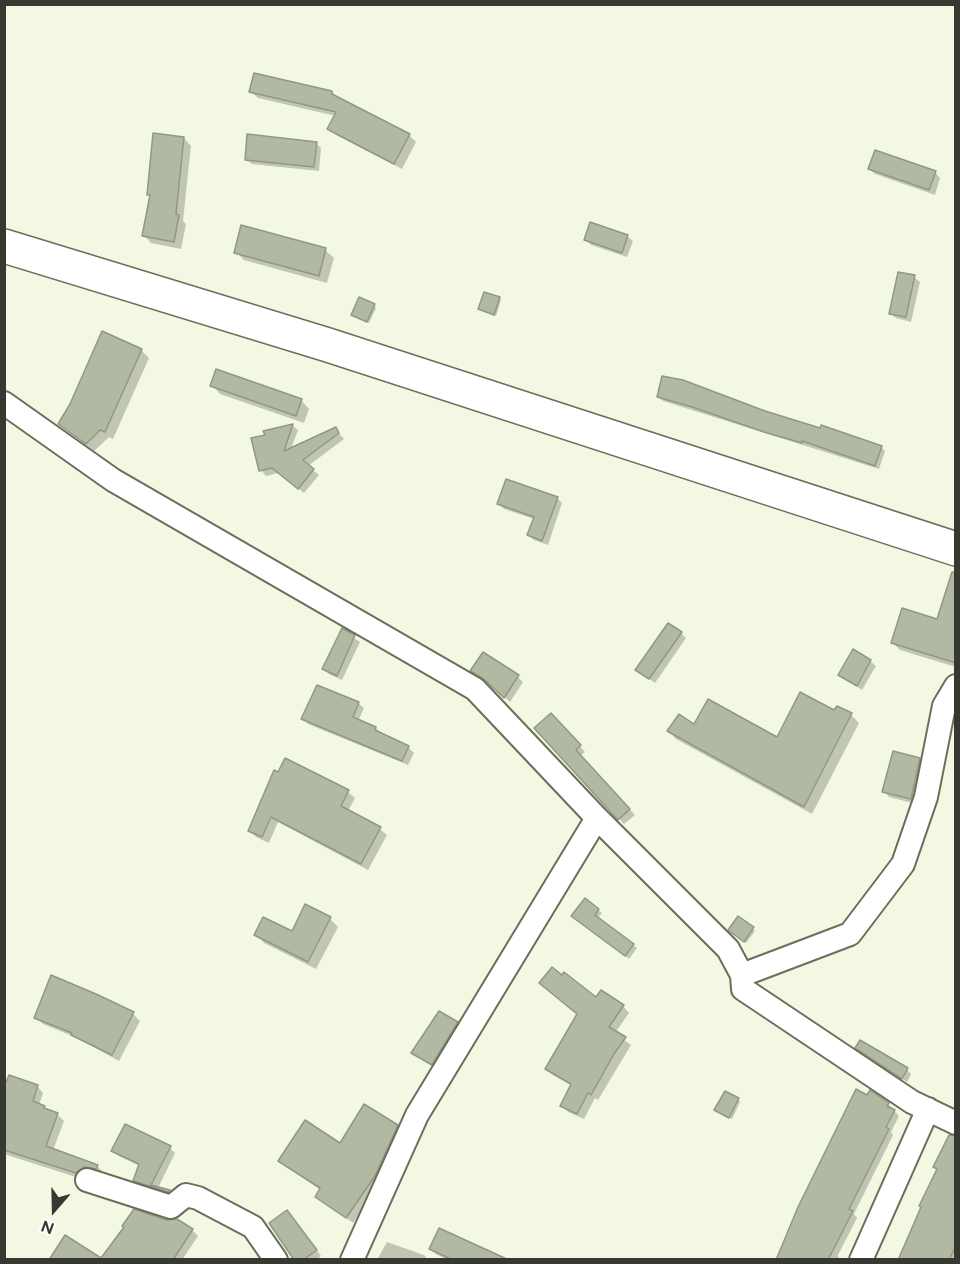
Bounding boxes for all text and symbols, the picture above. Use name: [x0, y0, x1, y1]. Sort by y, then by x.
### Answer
north arrow: [24, 1180, 84, 1240]
text: N: [39, 1216, 57, 1238]

